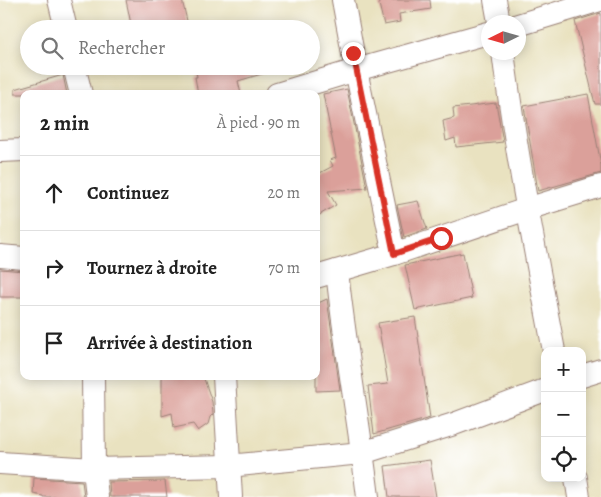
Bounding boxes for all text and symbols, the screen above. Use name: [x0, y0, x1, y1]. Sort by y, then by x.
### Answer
north arrow: [481, 15, 526, 60]
search box: [20, 20, 320, 75]
icon: search: [38, 34, 66, 62]
text: Rechercher: [78, 35, 165, 61]
route end: [342, 42, 365, 65]
text: 2 min: [40, 109, 89, 137]
text: À pied · 90 m: [217, 112, 300, 134]
icon: ahead: [40, 179, 68, 207]
text: Continuez: [87, 180, 169, 206]
text: 20 m: [267, 182, 300, 204]
route start: [430, 227, 453, 250]
icon: right: [40, 254, 68, 282]
text: Tournez à droite: [87, 255, 217, 281]
text: 70 m: [268, 257, 300, 279]
icon: arrive: [40, 329, 68, 357]
text: Arrivée à destination: [87, 330, 252, 356]
map controls: [541, 347, 586, 482]
button: +: [541, 347, 586, 392]
button: −: [541, 392, 586, 437]
button: locate: [541, 437, 586, 482]

